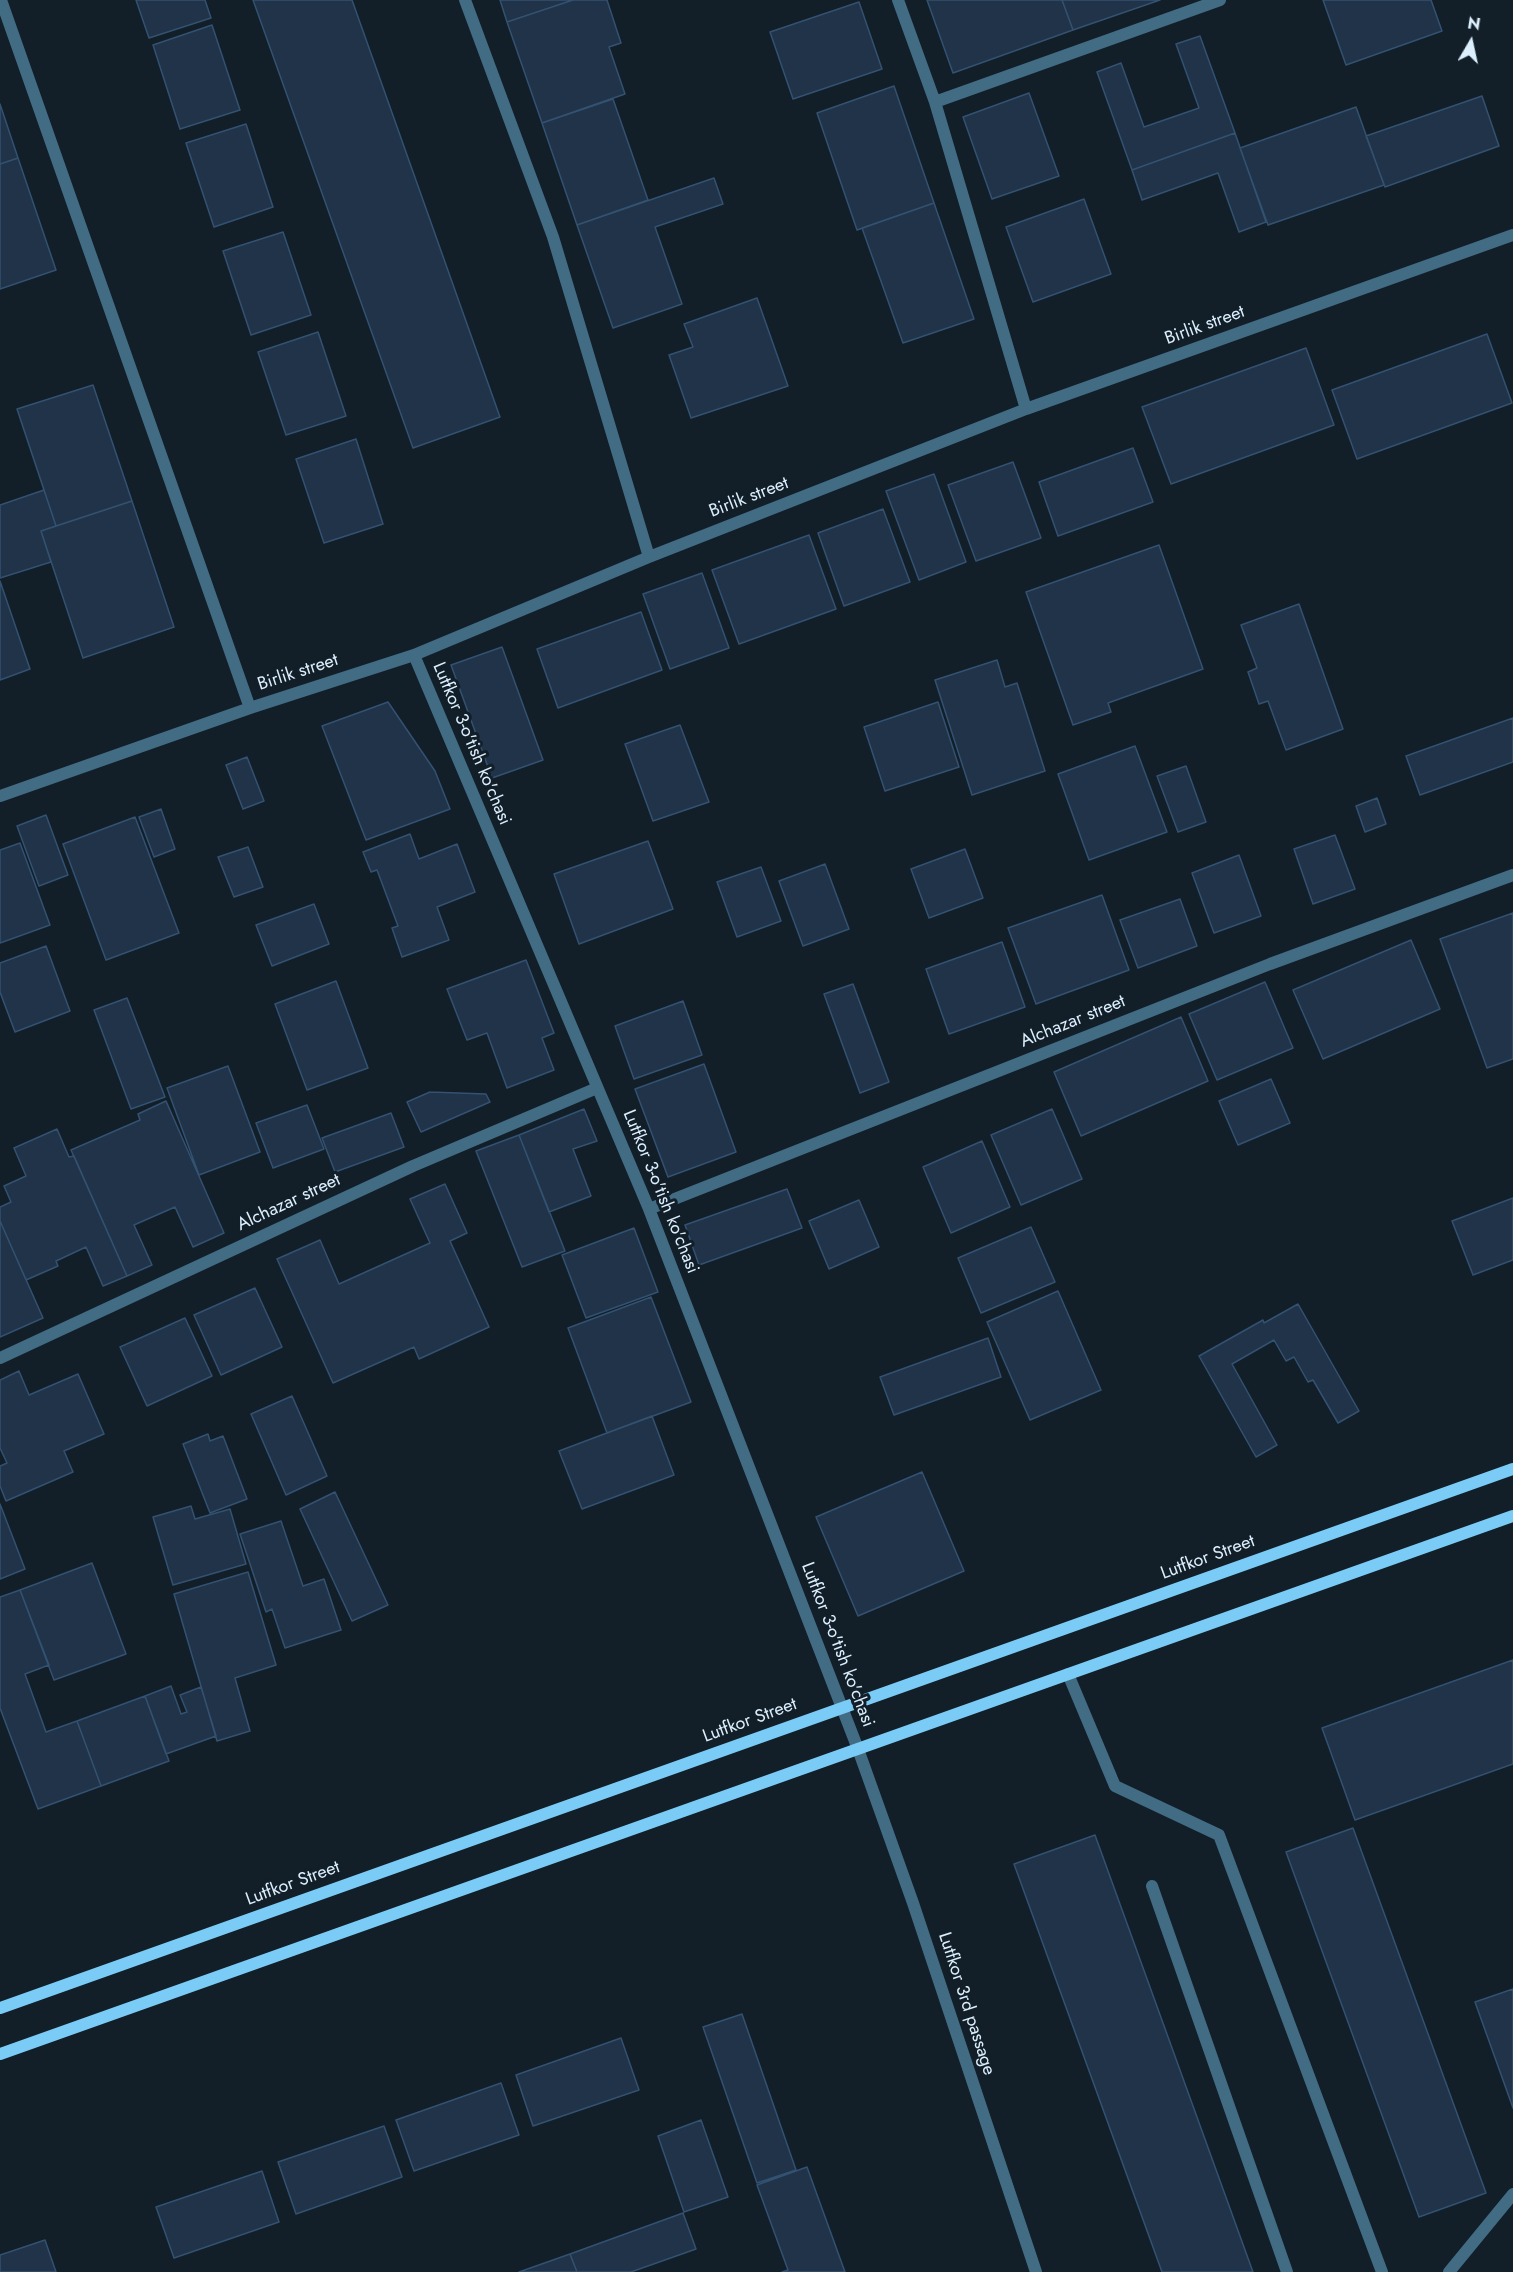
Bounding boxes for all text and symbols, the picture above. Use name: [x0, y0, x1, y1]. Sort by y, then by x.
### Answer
text: N: [1466, 11, 1482, 36]
north arrow: [1441, 12, 1501, 72]
street label: Birlik street: [1162, 302, 1248, 350]
street label: Birlik street: [706, 473, 792, 523]
street label: Birlik street: [255, 650, 341, 696]
street label: Lutfkor 3-o'tish ko'chasi: [427, 659, 515, 829]
street label: Alchazar street: [1017, 991, 1129, 1053]
street label: Lutfkor 3-o'tish ko'chasi: [617, 1107, 703, 1277]
street label: Alchazar street: [234, 1170, 344, 1236]
street label: Lutfkor Street: [1158, 1531, 1258, 1585]
street label: Lutfkor 3-o'tish ko'chasi: [796, 1560, 878, 1730]
street label: Lutfkor Street: [700, 1694, 800, 1748]
street label: Lutfkor Street: [243, 1857, 343, 1911]
street label: Lutfkor 3rd passage: [933, 1930, 999, 2078]

